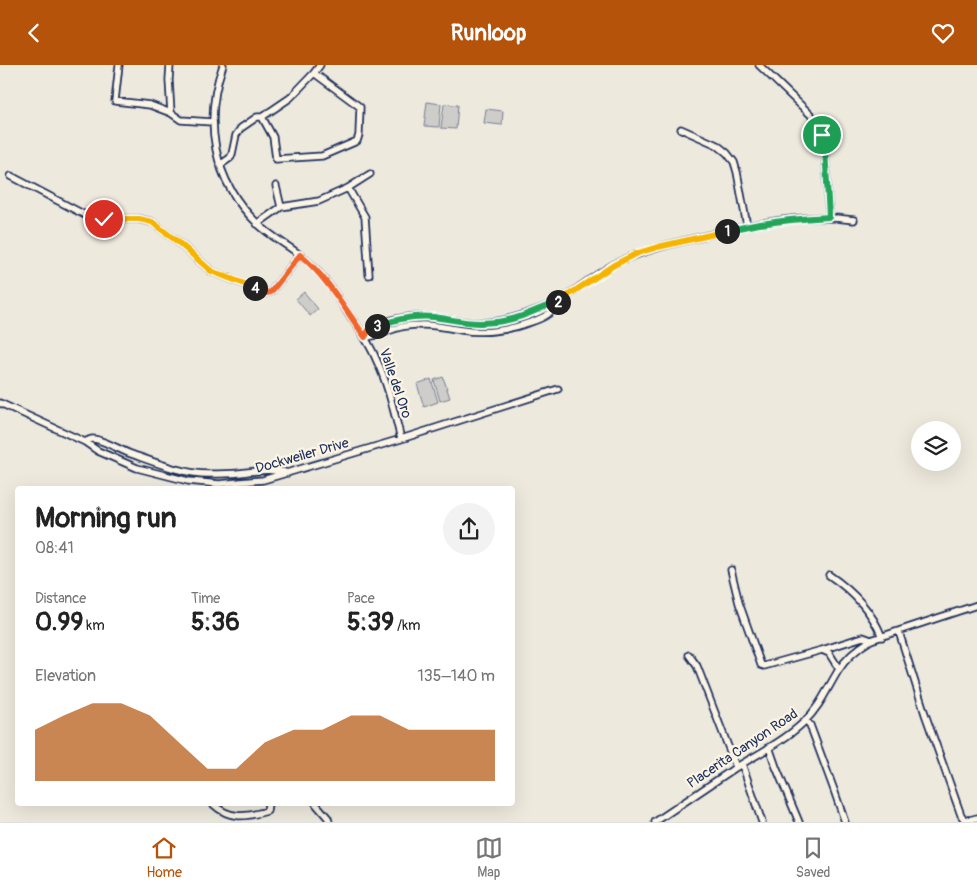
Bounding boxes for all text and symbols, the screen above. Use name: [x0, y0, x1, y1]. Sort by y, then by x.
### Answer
icon: back: [20, 19, 48, 47]
text: Runloop: [451, 19, 526, 47]
icon: heart: [929, 19, 957, 47]
pin: [801, 114, 843, 156]
icon: arrive: [808, 121, 836, 149]
pin: [83, 198, 125, 240]
icon: check: [90, 205, 118, 233]
pin: 1: [714, 219, 740, 243]
text: 1: [725, 223, 730, 240]
pin: 4: [242, 275, 268, 301]
text: 4: [251, 280, 260, 297]
pin: 2: [546, 289, 570, 315]
text: 2: [555, 294, 562, 311]
pin: 3: [364, 313, 390, 339]
text: 3: [374, 318, 381, 335]
street label: Valle del Oro: [376, 346, 416, 421]
map controls: [911, 421, 961, 471]
button: layers: [911, 421, 961, 471]
street label: Dockweiler Drive: [254, 434, 351, 477]
text: Morning run: [35, 501, 177, 536]
button: share: [443, 503, 495, 555]
text: 08:41: [35, 538, 74, 558]
text: Distance: [35, 590, 86, 607]
text: Time: [191, 590, 220, 607]
text: Pace: [347, 590, 375, 607]
text: 0.99: [35, 607, 83, 638]
text: 5:36: [191, 607, 240, 638]
text: 5:39: [347, 607, 394, 638]
text: km: [83, 617, 105, 634]
text: /km: [394, 617, 420, 634]
text: Elevation: [35, 666, 96, 686]
text: 135–140 m: [418, 666, 495, 686]
street label: Placerita Canyon Road: [684, 705, 801, 792]
tab: Home: [146, 834, 182, 881]
tab: Map: [475, 834, 503, 881]
tab: Saved: [796, 834, 830, 881]

